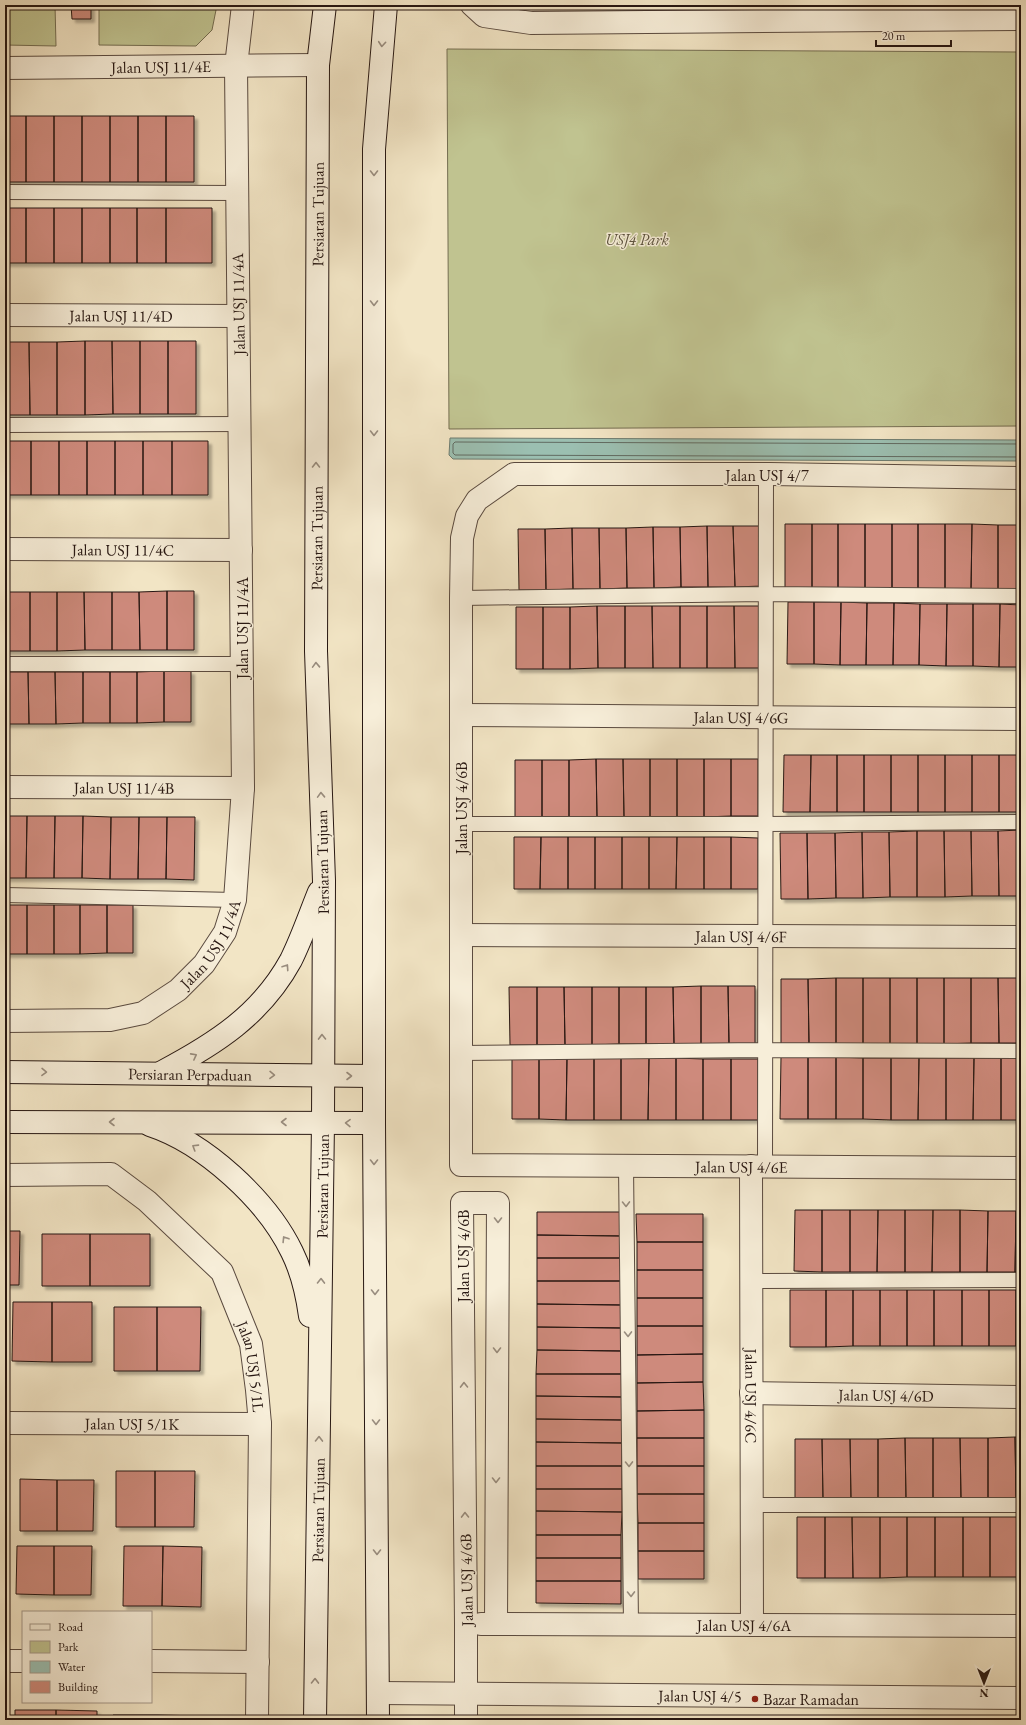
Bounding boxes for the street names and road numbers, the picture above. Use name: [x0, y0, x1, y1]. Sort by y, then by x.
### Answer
street label: Jalan USJ 11/4E: [109, 56, 211, 78]
street label: Persiaran Tujuan: [307, 161, 329, 267]
street label: Jalan USJ 11/4A: [227, 252, 250, 357]
street label: Jalan USJ 11/4D: [67, 305, 173, 327]
street label: Jalan USJ 4/7: [723, 465, 809, 486]
street label: Persiaran Tujuan: [306, 485, 328, 591]
street label: Jalan USJ 11/4C: [70, 539, 174, 561]
street label: Jalan USJ 11/4A: [232, 576, 253, 681]
street label: Jalan USJ 4/6G: [691, 707, 789, 728]
street label: Jalan USJ 4/6B: [451, 762, 472, 856]
street label: Jalan USJ 11/4B: [72, 777, 174, 799]
street label: Persiaran Tujuan: [311, 809, 334, 914]
street label: Jalan USJ 11/4A: [174, 896, 246, 995]
street label: Jalan USJ 4/6F: [693, 926, 787, 947]
street label: Persiaran Perpaduan: [128, 1063, 253, 1086]
street label: Persiaran Tujuan: [311, 1133, 334, 1239]
street label: Jalan USJ 4/6E: [693, 1156, 788, 1178]
street label: Jalan USJ 4/6B: [453, 1210, 474, 1304]
street label: Jalan USJ 5/1L: [231, 1316, 269, 1414]
street label: Jalan USJ 4/6C: [740, 1347, 762, 1443]
street label: Jalan USJ 4/6D: [836, 1384, 934, 1407]
street label: Jalan USJ 5/1K: [83, 1413, 180, 1435]
street label: Persiaran Tujuan: [307, 1457, 330, 1562]
street label: Jalan USJ 4/6B: [455, 1533, 478, 1629]
street label: Jalan USJ 4/6A: [695, 1615, 792, 1636]
street label: Jalan USJ 4/5: [656, 1685, 742, 1707]

